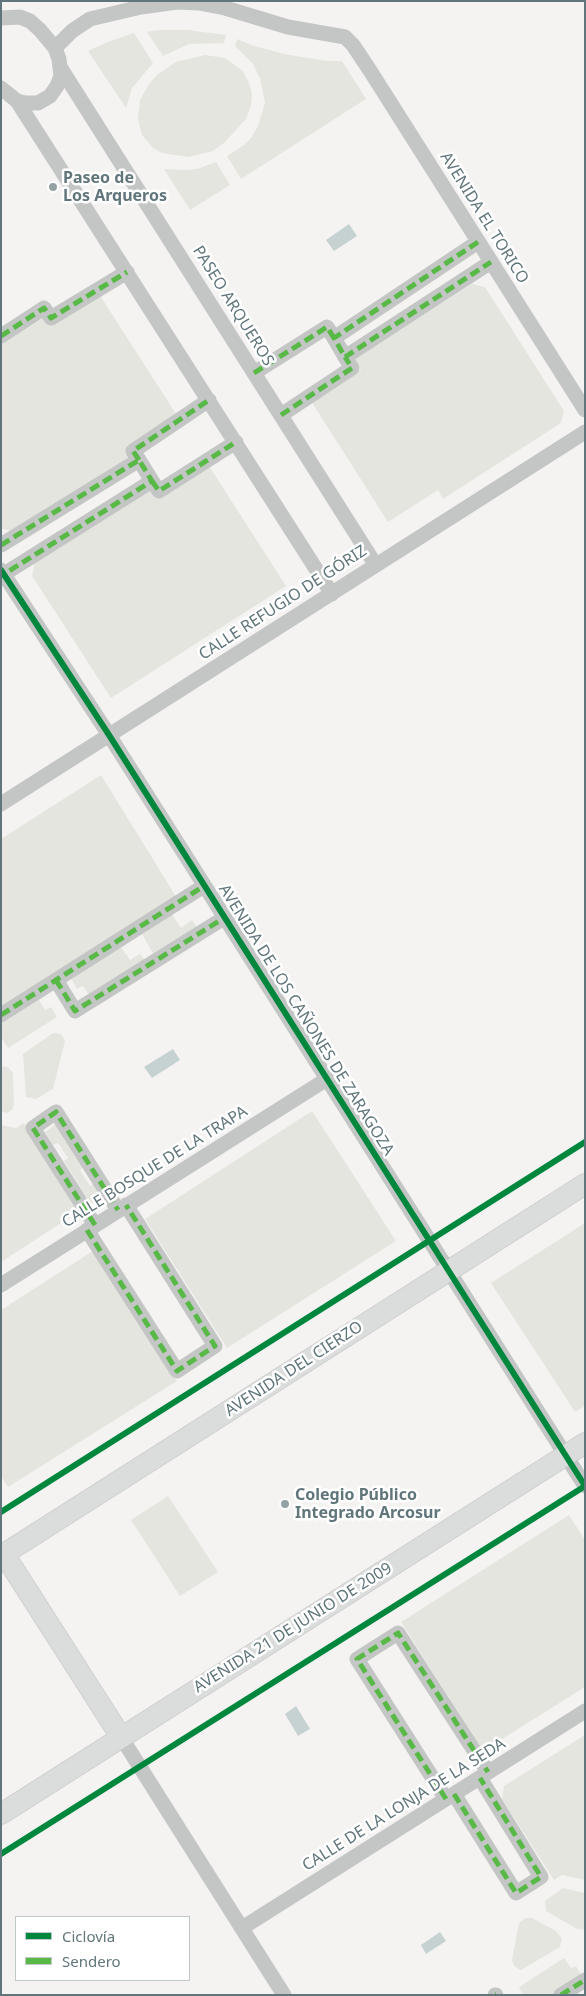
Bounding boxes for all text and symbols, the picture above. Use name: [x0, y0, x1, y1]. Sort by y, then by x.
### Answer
street label: AVENIDA EL TORICO: [436, 149, 532, 287]
place label: Paseo de Los Arqueros: [63, 168, 167, 206]
marker: Paseo de Los Arqueros: [47, 181, 59, 193]
street label: PASEO ARQUEROS: [188, 242, 278, 370]
street label: CALLE REFUGIO DE GÓRIZ: [196, 542, 370, 664]
street label: AVENIDA DE LOS CAÑONES DE ZARAGOZA: [214, 881, 398, 1159]
street label: CALLE BOSQUE DE LA TRAPA: [59, 1102, 251, 1232]
street label: AVENIDA DEL CIERZO: [222, 1317, 366, 1421]
place label: Colegio Público Integrado Arcosur: [295, 1485, 441, 1523]
marker: Colegio Público Integrado Arcosur: [279, 1498, 291, 1510]
street label: AVENIDA 21 DE JUNIO DE 2009: [190, 1559, 396, 1697]
street label: CALLE DE LA LONJA DE LA SEDA: [299, 1734, 509, 1876]
legend: [15, 1916, 190, 1981]
text: Ciclovía: [62, 1926, 115, 1946]
text: Sendero: [62, 1951, 121, 1971]

